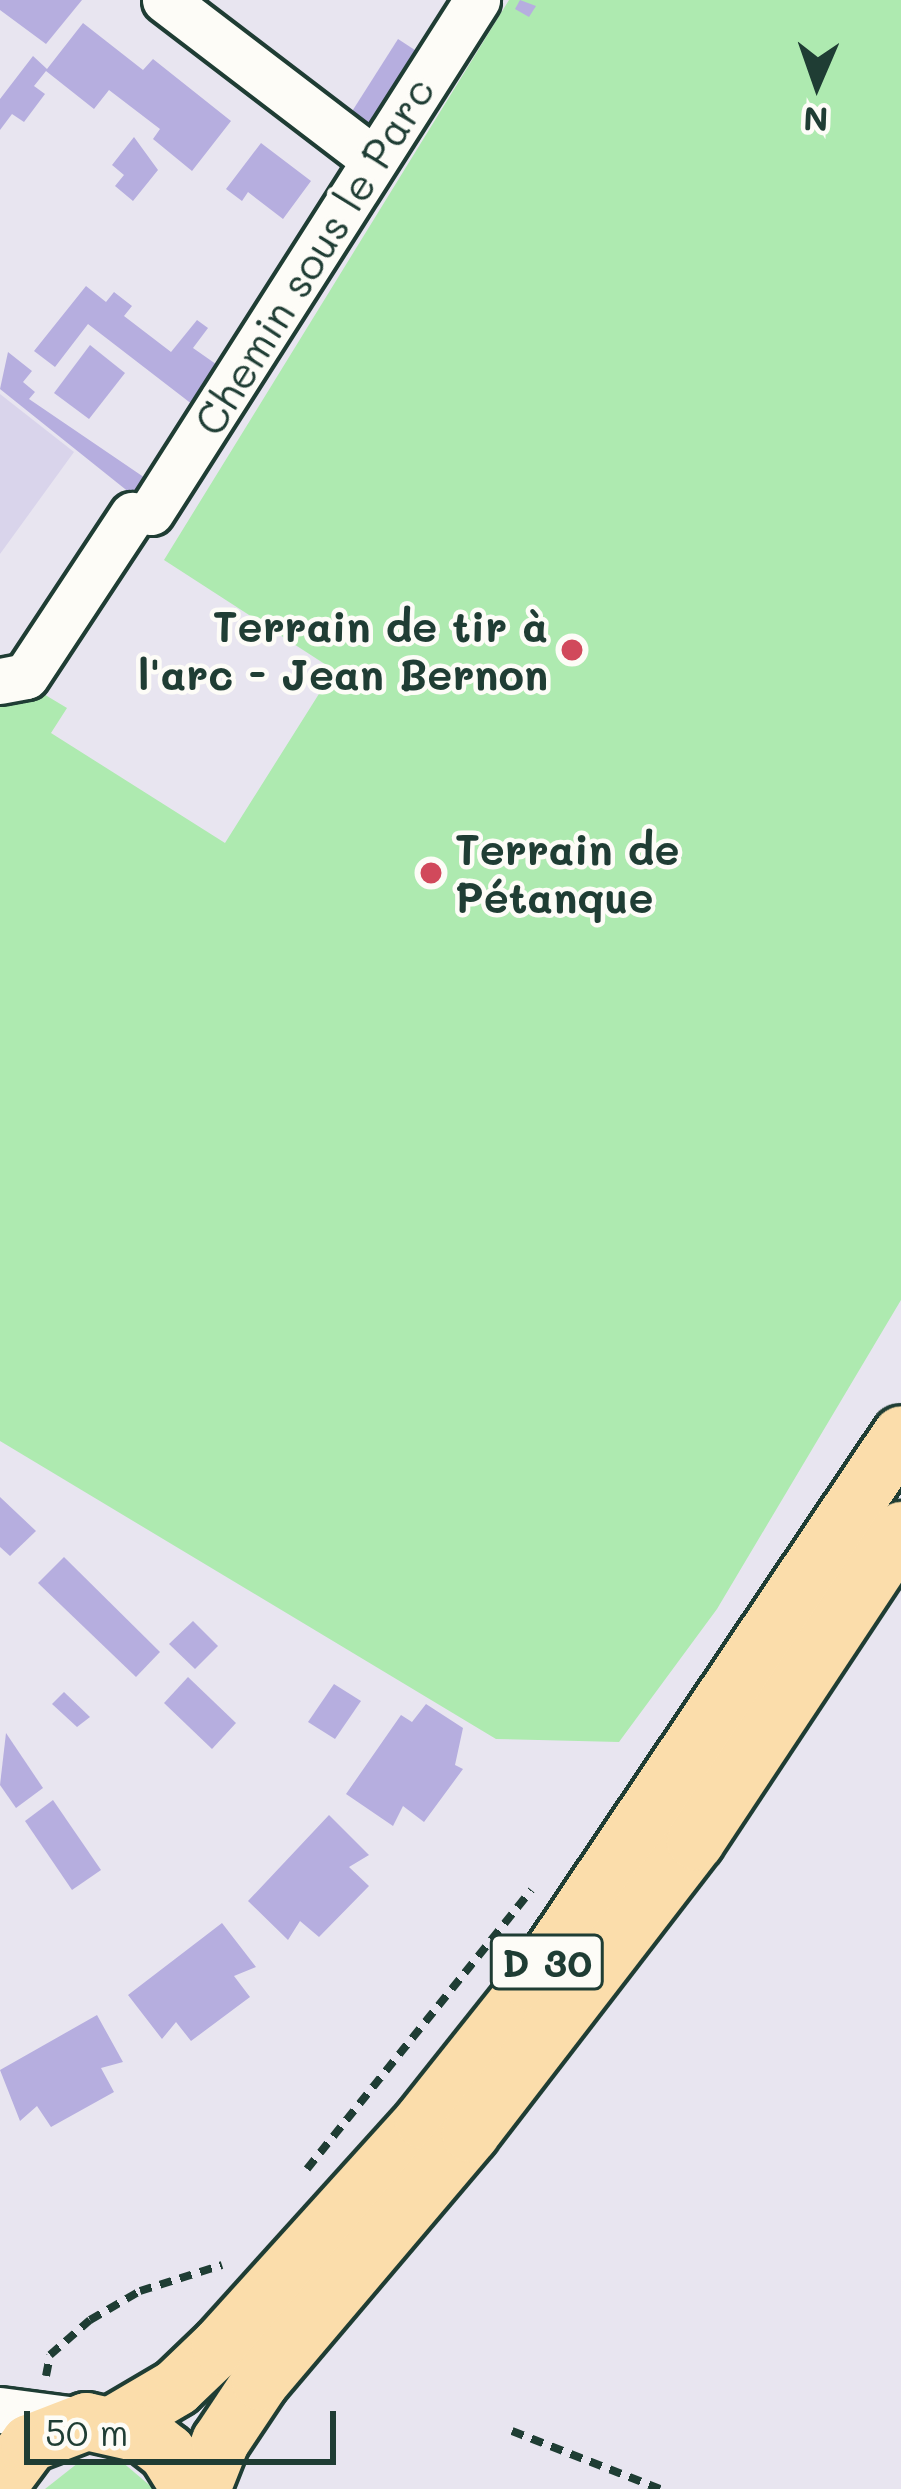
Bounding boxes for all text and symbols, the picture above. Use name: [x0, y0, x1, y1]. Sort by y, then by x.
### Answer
north arrow: [757, 24, 877, 144]
street label: Chemin sous le Parc: [183, 68, 445, 444]
text: N: [802, 99, 829, 142]
place label: Terrain de tir à l'arc - Jean Bernon: [138, 601, 548, 700]
marker: Terrain de tir à l'arc - Jean Bernon: [559, 637, 585, 663]
place label: Terrain de Pétanque: [455, 824, 679, 922]
marker: Terrain de Pétanque: [418, 860, 444, 886]
road number: D 30: [487, 1929, 607, 1995]
scale bar: [30, 2387, 342, 2461]
text: 50 m: [45, 2408, 128, 2455]

